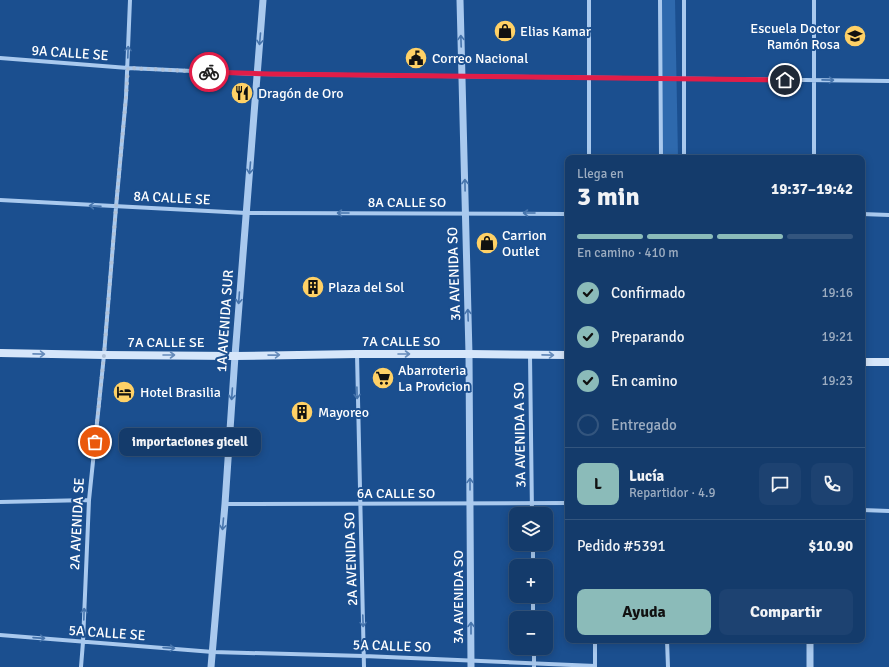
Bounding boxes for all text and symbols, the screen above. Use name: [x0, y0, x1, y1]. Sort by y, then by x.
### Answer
shop icon: Elias Kamar: [492, 18, 518, 44]
place label: Escuela Doctor Ramón Rosa: [750, 20, 841, 53]
place label: Elias Kamar: [520, 23, 592, 40]
school or university icon: Escuela Doctor Ramón Rosa: [842, 23, 868, 49]
one-way arrow: [257, 32, 264, 45]
one-way arrow: [457, 35, 465, 48]
street label: 9A CALLE SE: [31, 42, 109, 64]
public building icon: Correo Nacional: [403, 45, 429, 71]
one-way arrow: [124, 46, 132, 59]
place label: Correo Nacional: [432, 50, 528, 67]
courier: [189, 52, 229, 92]
icon: bike: [198, 61, 220, 83]
pin: [768, 63, 802, 97]
icon: home: [774, 69, 796, 91]
one-way arrow: [821, 76, 834, 84]
restaurant icon: Dragón de Oro: [229, 80, 255, 106]
place label: Dragón de Oro: [258, 85, 343, 102]
one-way arrow: [246, 161, 253, 174]
text: Llega en: [577, 166, 624, 182]
one-way arrow: [461, 179, 469, 192]
text: 19:37–19:42: [771, 180, 853, 198]
text: 3 min: [577, 181, 640, 213]
street label: 8A CALLE SE: [133, 187, 211, 209]
street label: 8A CALLE SO: [368, 194, 446, 211]
one-way arrow: [89, 202, 102, 209]
one-way arrow: [337, 209, 350, 217]
one-way arrow: [523, 209, 536, 217]
street label: 3A AVENIDA SO: [444, 227, 464, 321]
place label: Carrion Outlet: [502, 227, 547, 260]
shop icon: Carrion Outlet: [474, 230, 500, 256]
text: En camino · 410 m: [577, 245, 679, 261]
street label: 1A AVENIDA SUR: [213, 269, 237, 373]
building icon: Plaza del Sol: [300, 274, 326, 300]
place label: Plaza del Sol: [328, 279, 404, 296]
icon: check: [577, 282, 599, 304]
text: Confirmado: [611, 284, 685, 302]
text: 19:16: [821, 285, 853, 301]
one-way arrow: [236, 291, 243, 304]
one-way arrow: [465, 309, 472, 322]
icon: check: [577, 326, 599, 348]
text: Preparando: [611, 328, 685, 346]
text: 19:21: [821, 329, 853, 345]
street label: 7A CALLE SO: [362, 333, 440, 350]
street label: 7A CALLE SE: [127, 334, 205, 351]
one-way arrow: [32, 350, 45, 357]
one-way arrow: [397, 350, 410, 358]
one-way arrow: [162, 351, 175, 359]
one-way arrow: [267, 351, 280, 359]
one-way arrow: [541, 351, 554, 359]
place label: Abarroteria La Provicion: [398, 362, 471, 395]
supermarket icon: Abarroteria La Provicion: [370, 365, 396, 391]
icon: check: [577, 370, 599, 392]
text: En camino: [611, 372, 678, 390]
text: 19:23: [821, 373, 853, 389]
hotel icon: Hotel Brasilia: [111, 379, 137, 405]
street label: 3A AVENIDA A SO: [511, 382, 529, 488]
place label: Hotel Brasilia: [140, 384, 221, 401]
one-way arrow: [354, 386, 361, 399]
one-way arrow: [229, 387, 236, 400]
building icon: Mayoreo: [289, 399, 315, 425]
place label: Mayoreo: [318, 404, 369, 421]
text: Entregado: [611, 416, 677, 434]
pin: [78, 425, 112, 459]
callout: importaciones gicell: [119, 428, 261, 456]
icon: bag: [84, 431, 106, 453]
text: importaciones gicell: [132, 434, 248, 450]
button: chat: [759, 463, 801, 505]
button: phone: [811, 463, 853, 505]
text: Lucía: [629, 467, 664, 485]
text: L: [594, 475, 602, 493]
street label: 2A AVENIDA SE: [66, 477, 88, 571]
one-way arrow: [466, 478, 474, 491]
street label: 6A CALLE SO: [357, 485, 435, 502]
text: Repartidor · 4.9: [629, 485, 715, 501]
map controls: [509, 507, 553, 655]
button: layers: [509, 507, 553, 551]
street label: 2A AVENIDA SO: [341, 512, 361, 606]
one-way arrow: [219, 517, 227, 530]
text: Pedido #5391: [577, 537, 666, 555]
text: $10.90: [808, 537, 853, 555]
street label: 3A AVENIDA SO: [450, 550, 467, 644]
button: +: [509, 559, 553, 603]
button: Ayuda: [577, 589, 711, 635]
button: Compartir: [719, 589, 853, 635]
one-way arrow: [80, 608, 88, 621]
button: −: [509, 611, 553, 655]
one-way arrow: [359, 614, 367, 627]
street label: 5A CALLE SE: [68, 622, 146, 644]
one-way arrow: [467, 622, 475, 635]
one-way arrow: [32, 635, 45, 642]
street label: 5A CALLE SO: [352, 636, 432, 656]
one-way arrow: [162, 645, 175, 652]

